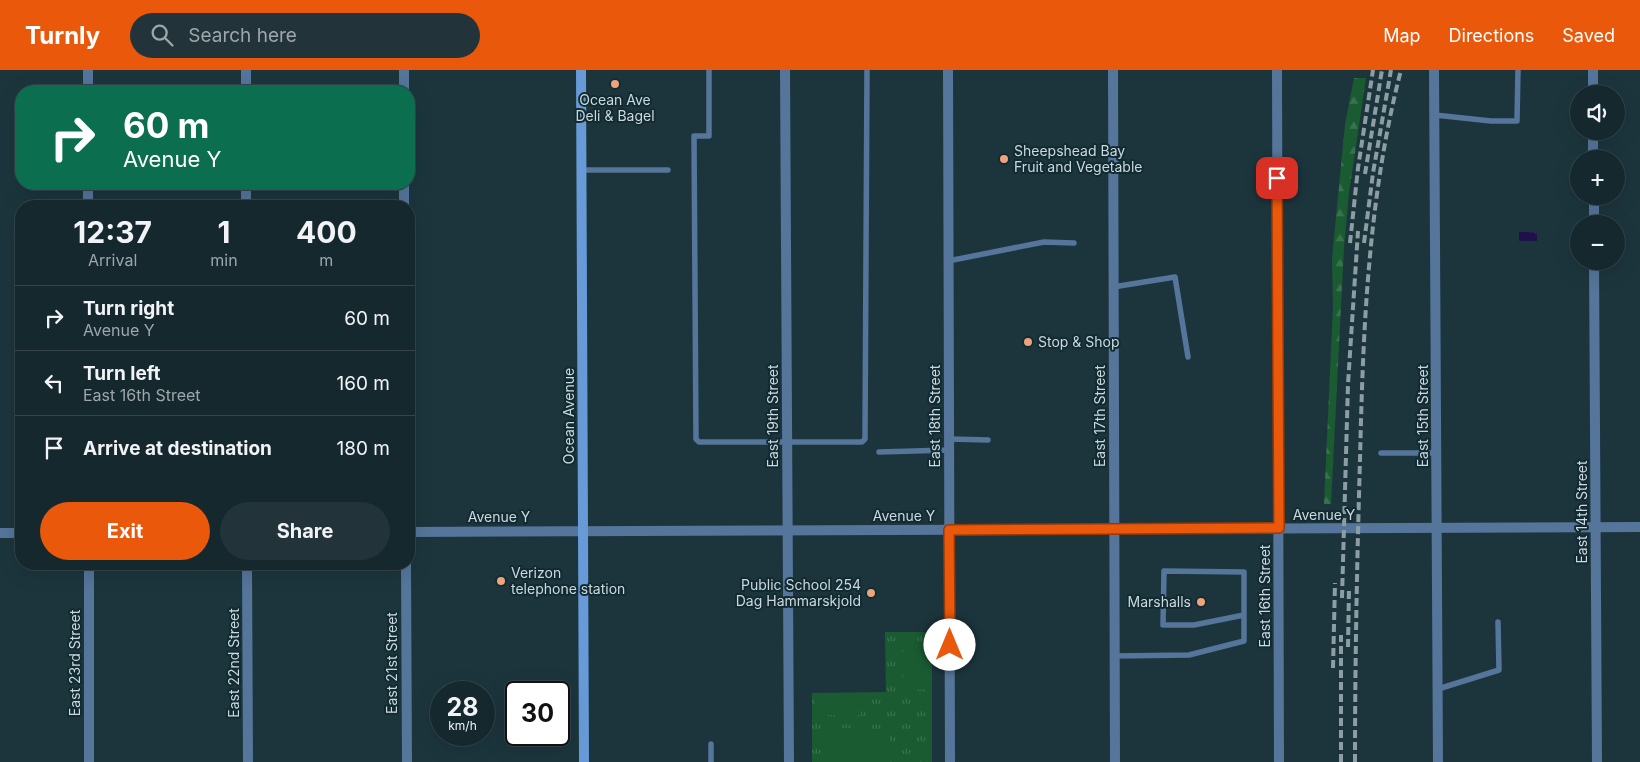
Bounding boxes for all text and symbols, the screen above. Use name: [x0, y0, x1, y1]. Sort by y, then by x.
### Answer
search box: [130, 13, 480, 58]
text: Turnly: [25, 21, 100, 50]
icon: search: [148, 21, 176, 49]
text: Search here: [188, 24, 297, 47]
text: Map: [1383, 25, 1421, 46]
text: Directions: [1449, 25, 1534, 46]
text: Saved: [1562, 25, 1615, 46]
marker: Ocean Ave Deli & Bagel: [609, 78, 621, 90]
map controls: [1570, 85, 1625, 270]
button: sound: [1570, 85, 1625, 140]
place label: Ocean Ave Deli & Bagel: [575, 91, 655, 124]
text: 60 m: [123, 104, 210, 146]
icon: right: [40, 105, 105, 170]
place label: Sheepshead Bay Fruit and Vegetable: [1014, 142, 1142, 175]
text: Avenue Y: [123, 146, 221, 172]
button: +: [1570, 150, 1625, 205]
marker: Sheepshead Bay Fruit and Vegetable: [998, 153, 1010, 165]
pin: [1256, 157, 1298, 199]
icon: arrive: [1263, 164, 1291, 192]
text: 12:37: [73, 214, 152, 250]
text: 1: [217, 214, 230, 250]
text: 400: [296, 214, 357, 250]
button: −: [1570, 215, 1625, 270]
text: Arrival: [88, 250, 137, 270]
text: min: [210, 250, 238, 270]
text: m: [319, 250, 333, 270]
text: Turn right: [83, 297, 174, 320]
icon: right: [40, 304, 68, 332]
text: 60 m: [344, 307, 390, 330]
text: Avenue Y: [83, 320, 155, 340]
place label: Stop & Shop: [1038, 333, 1120, 350]
marker: Stop & Shop: [1022, 336, 1034, 348]
text: Turn left: [83, 362, 161, 385]
street label: East 19th Street: [764, 364, 781, 468]
street label: East 18th Street: [926, 364, 943, 467]
street label: East 15th Street: [1414, 364, 1431, 467]
street label: East 17th Street: [1091, 365, 1108, 467]
street label: Ocean Avenue: [560, 368, 577, 464]
icon: left: [40, 369, 68, 397]
text: 160 m: [337, 372, 390, 395]
text: East 16th Street: [83, 385, 201, 405]
icon: arrive: [40, 434, 68, 462]
text: Arrive at destination: [83, 437, 272, 460]
text: 180 m: [337, 437, 390, 460]
street label: East 14th Street: [1573, 460, 1590, 564]
button: Exit: [40, 502, 210, 560]
button: Share: [220, 502, 390, 560]
street label: Avenue Y: [1293, 506, 1356, 523]
street label: Avenue Y: [873, 507, 936, 524]
street label: Avenue Y: [468, 508, 531, 525]
street label: East 16th Street: [1256, 544, 1273, 647]
place label: Verizon telephone station: [511, 564, 625, 597]
marker: Verizon telephone station: [495, 575, 507, 587]
place label: Public School 254 Dag Hammarskjold: [736, 576, 861, 609]
marker: Public School 254 Dag Hammarskjold: [865, 587, 877, 599]
place label: Marshalls: [1128, 593, 1191, 610]
marker: Marshalls: [1195, 596, 1207, 608]
street label: East 22nd Street: [225, 608, 242, 718]
street label: East 23rd Street: [66, 609, 83, 716]
street label: East 21st Street: [383, 612, 400, 714]
position arrow: [923, 618, 975, 670]
speed limit sign: 30: [505, 681, 570, 746]
text: 28: [446, 692, 479, 722]
text: km/h: [448, 718, 477, 733]

